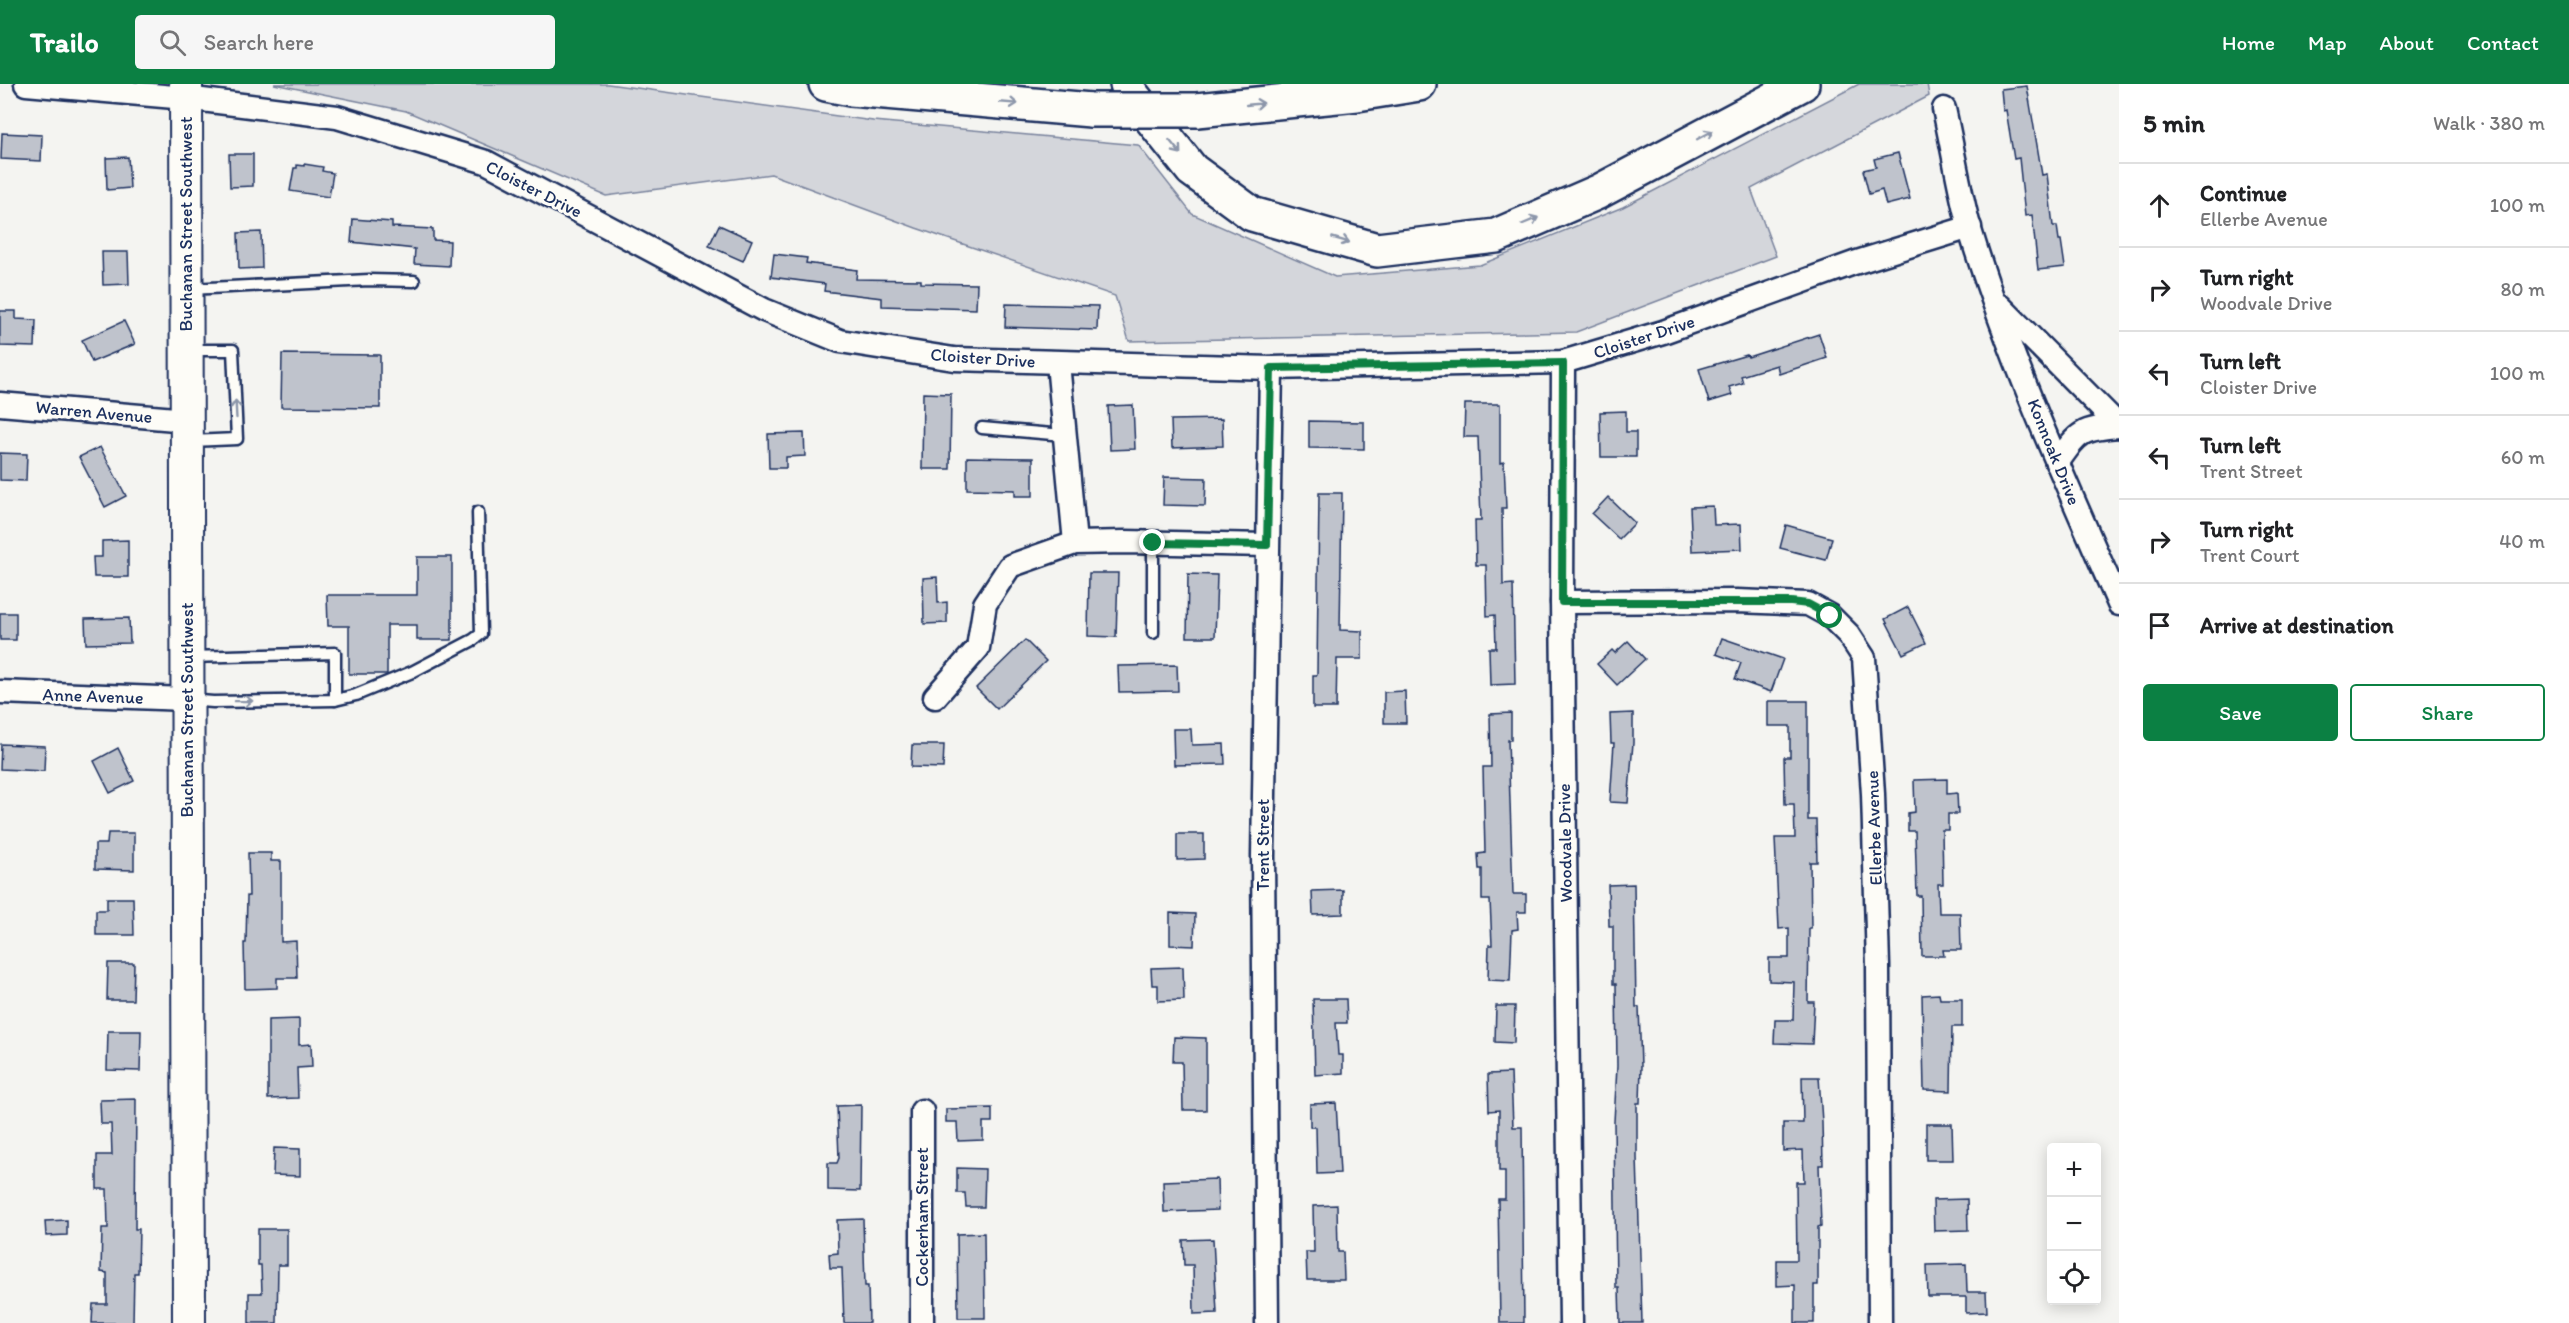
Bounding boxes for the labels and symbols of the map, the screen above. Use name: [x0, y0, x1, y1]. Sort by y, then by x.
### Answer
one-way arrow: [999, 98, 1019, 109]
one-way arrow: [1245, 98, 1265, 109]
street label: Buchanan Street Southwest: [175, 116, 197, 331]
one-way arrow: [1696, 129, 1714, 140]
one-way arrow: [1168, 139, 1181, 155]
street label: Cloister Drive: [482, 155, 586, 223]
one-way arrow: [1521, 215, 1539, 227]
one-way arrow: [1331, 234, 1350, 246]
street label: Cloister Drive: [1591, 310, 1697, 364]
street label: Cloister Drive: [930, 343, 1036, 373]
street label: Warren Avenue: [35, 396, 153, 428]
street label: Konnoak Drive: [2023, 396, 2085, 508]
one-way arrow: [230, 400, 241, 420]
route end: [1139, 529, 1165, 555]
street label: Buchanan Street Southwest: [176, 602, 198, 817]
route start: [1816, 602, 1842, 628]
street label: Anne Avenue: [42, 683, 144, 709]
one-way arrow: [234, 696, 254, 707]
street label: Ellerbe Avenue: [1861, 770, 1887, 886]
street label: Woodvale Drive: [1553, 783, 1577, 903]
street label: Trent Street: [1252, 799, 1274, 891]
street label: Cockerham Street: [911, 1147, 933, 1287]

